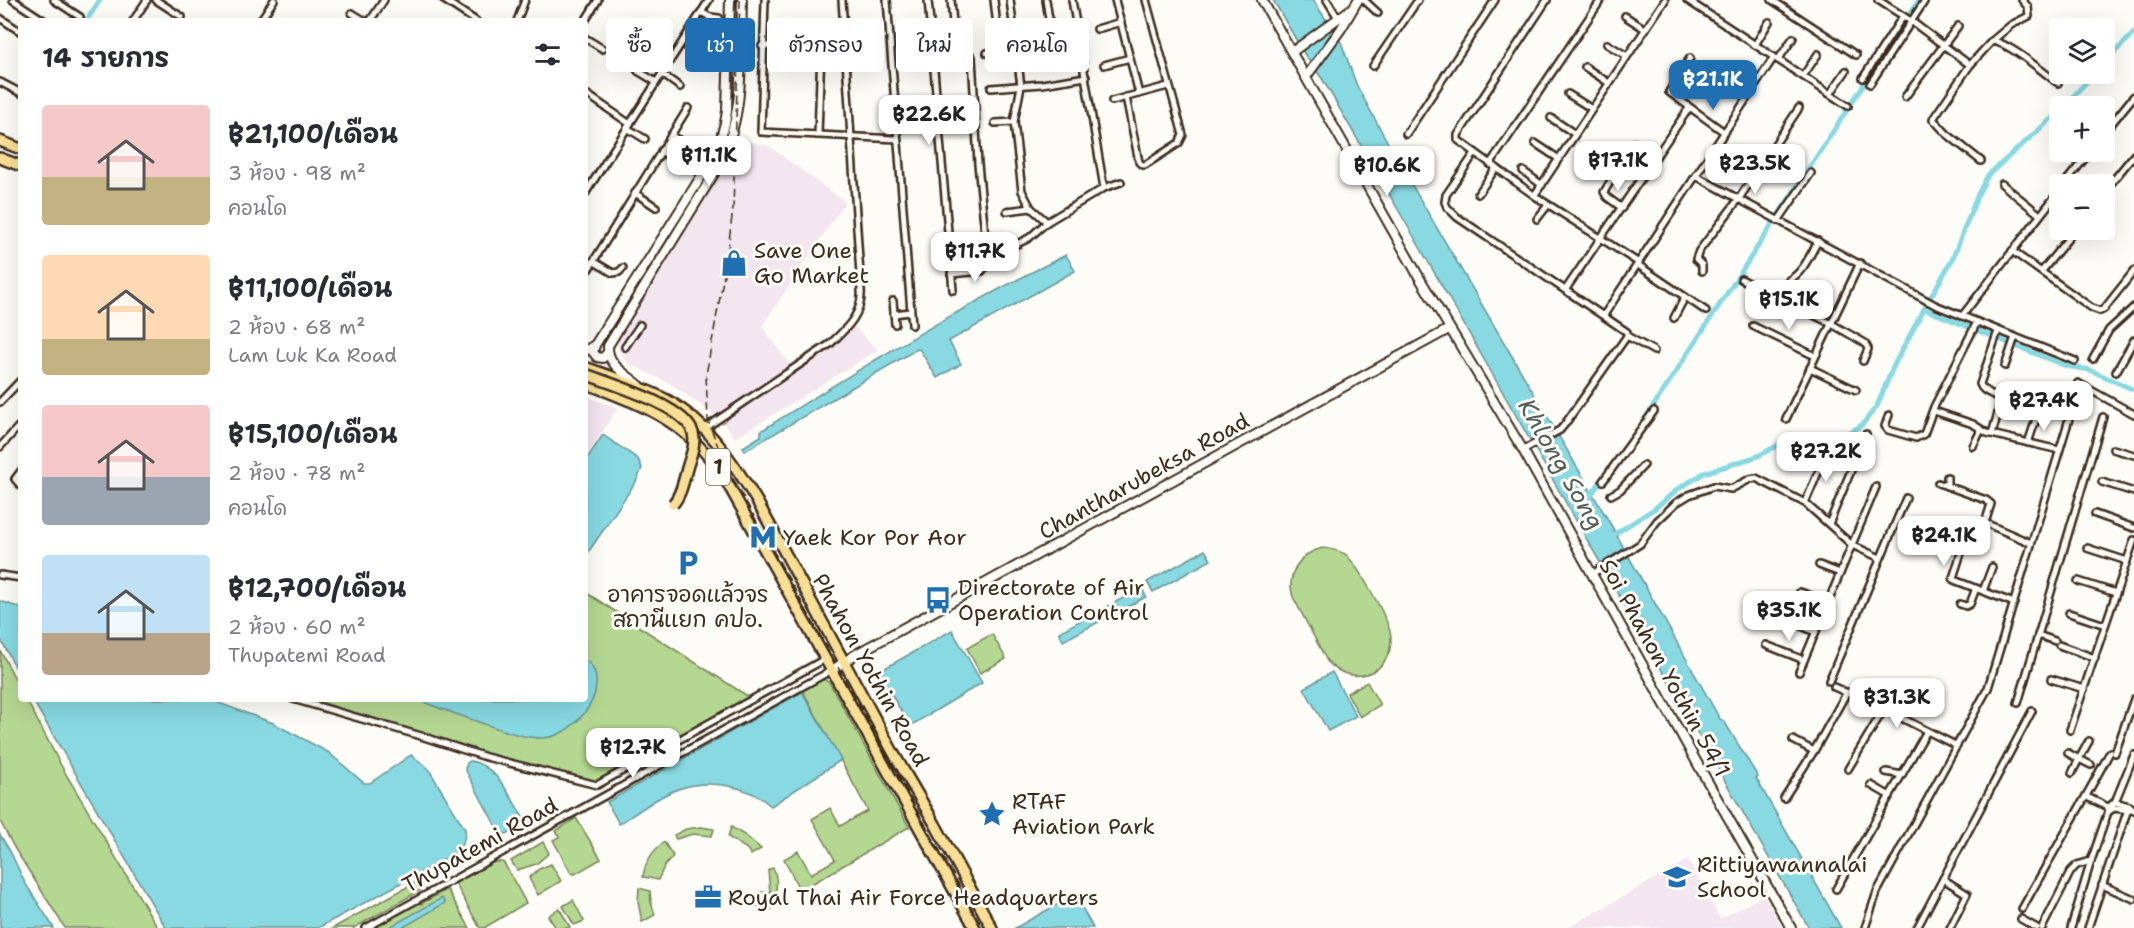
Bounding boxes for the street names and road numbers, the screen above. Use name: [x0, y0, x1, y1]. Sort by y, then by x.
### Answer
street label: Chantharubeksa Road: [1034, 406, 1255, 546]
road number: 1: [706, 449, 730, 485]
street label: Soi Phahon Yothin 54/1: [1593, 554, 1737, 782]
street label: Phahon Yothin Road: [806, 568, 936, 772]
street label: Thupatemi Road: [397, 790, 563, 900]

